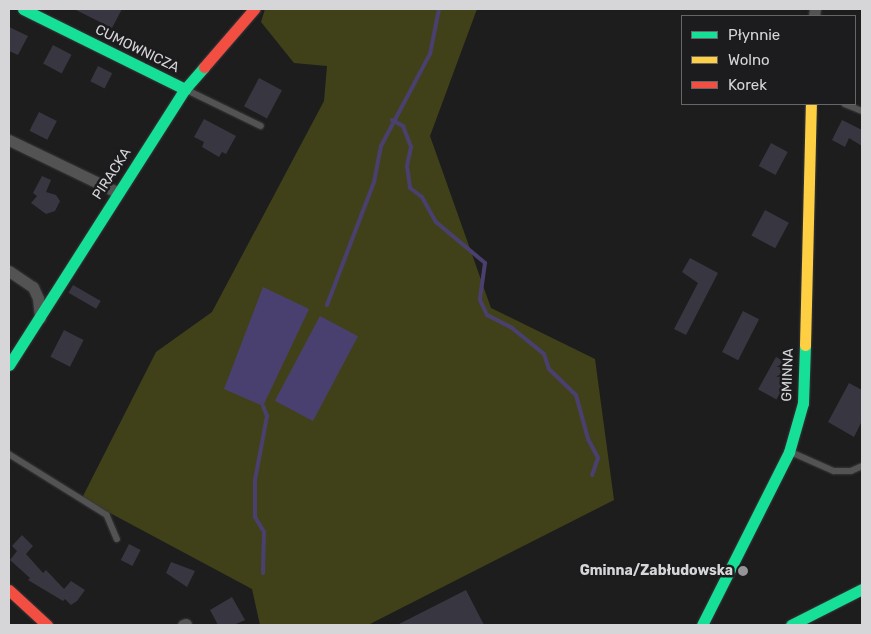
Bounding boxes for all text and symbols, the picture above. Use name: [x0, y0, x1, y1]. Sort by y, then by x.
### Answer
legend: [681, 15, 856, 105]
street label: CUMOWNICZA: [92, 21, 182, 77]
text: Płynnie: [728, 26, 780, 44]
text: Wolno: [728, 51, 770, 69]
text: Korek: [728, 76, 767, 94]
street label: PIRACKA: [89, 145, 135, 203]
street label: GMINNA: [779, 348, 797, 402]
place label: Gminna/Zabłudowska: [580, 563, 733, 579]
marker: Gminna/Zabłudowska: [737, 565, 749, 577]

